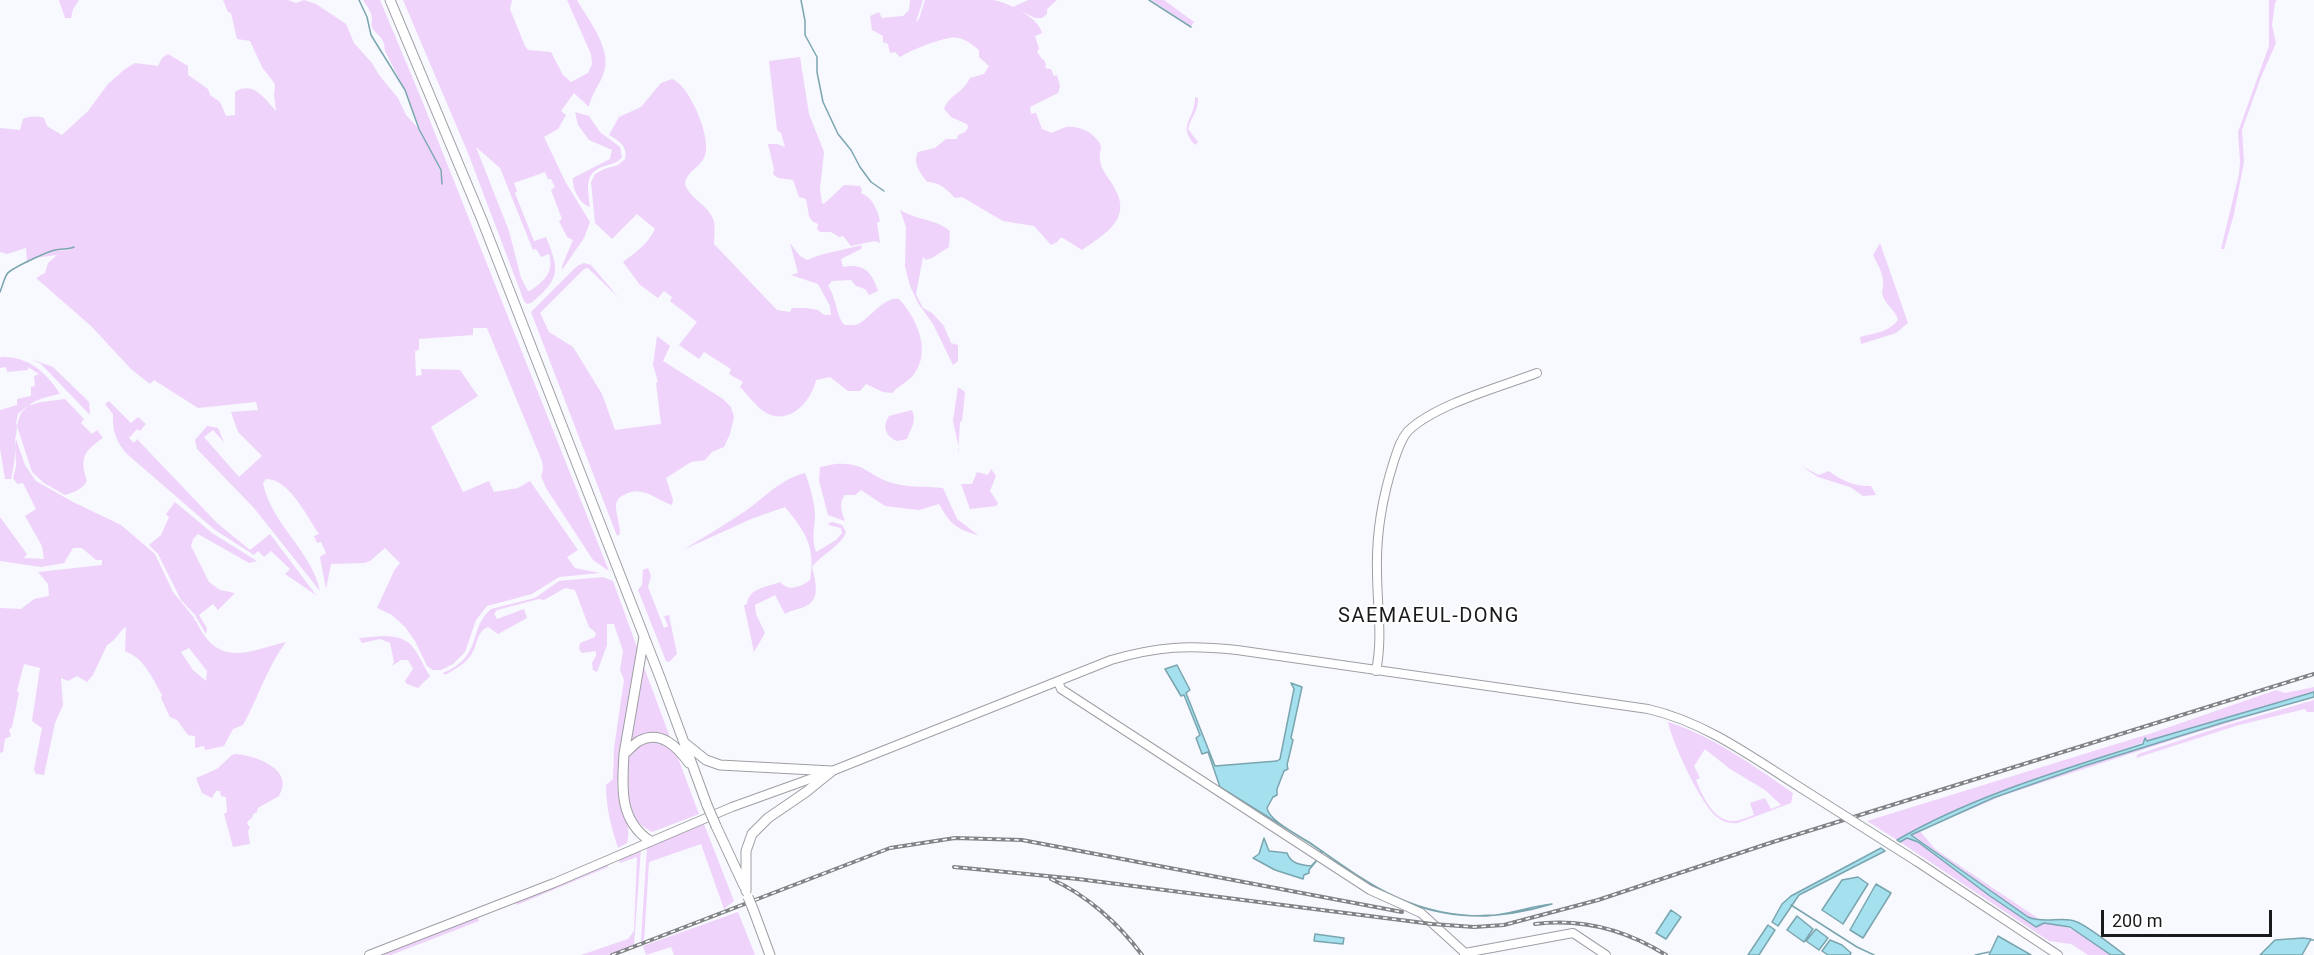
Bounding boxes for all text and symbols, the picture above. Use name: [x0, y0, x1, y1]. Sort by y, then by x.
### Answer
district label: SAEMAEUL-DONG: [1338, 605, 1520, 629]
scale bar: [2104, 898, 2275, 936]
text: 200 m: [2112, 910, 2163, 931]

